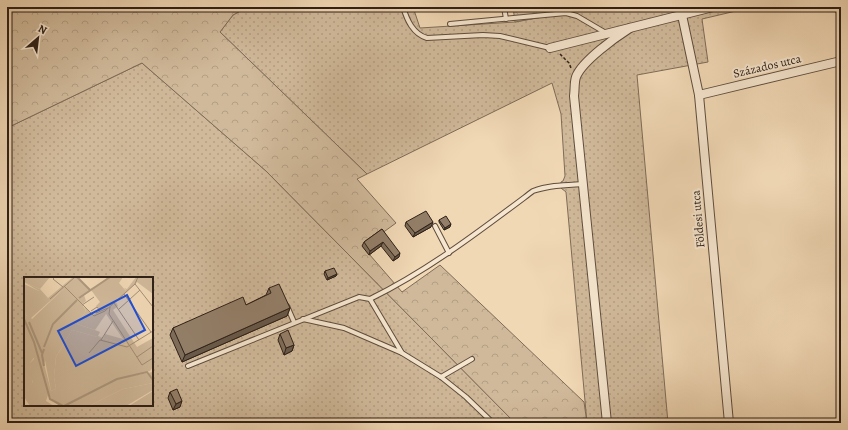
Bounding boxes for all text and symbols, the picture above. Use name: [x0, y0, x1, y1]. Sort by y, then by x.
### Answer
north arrow: [18, 18, 58, 58]
text: N: [35, 21, 50, 38]
street label: Százados utca: [731, 50, 803, 82]
street label: Földesi utca: [687, 189, 708, 249]
inset map: [24, 277, 153, 406]

